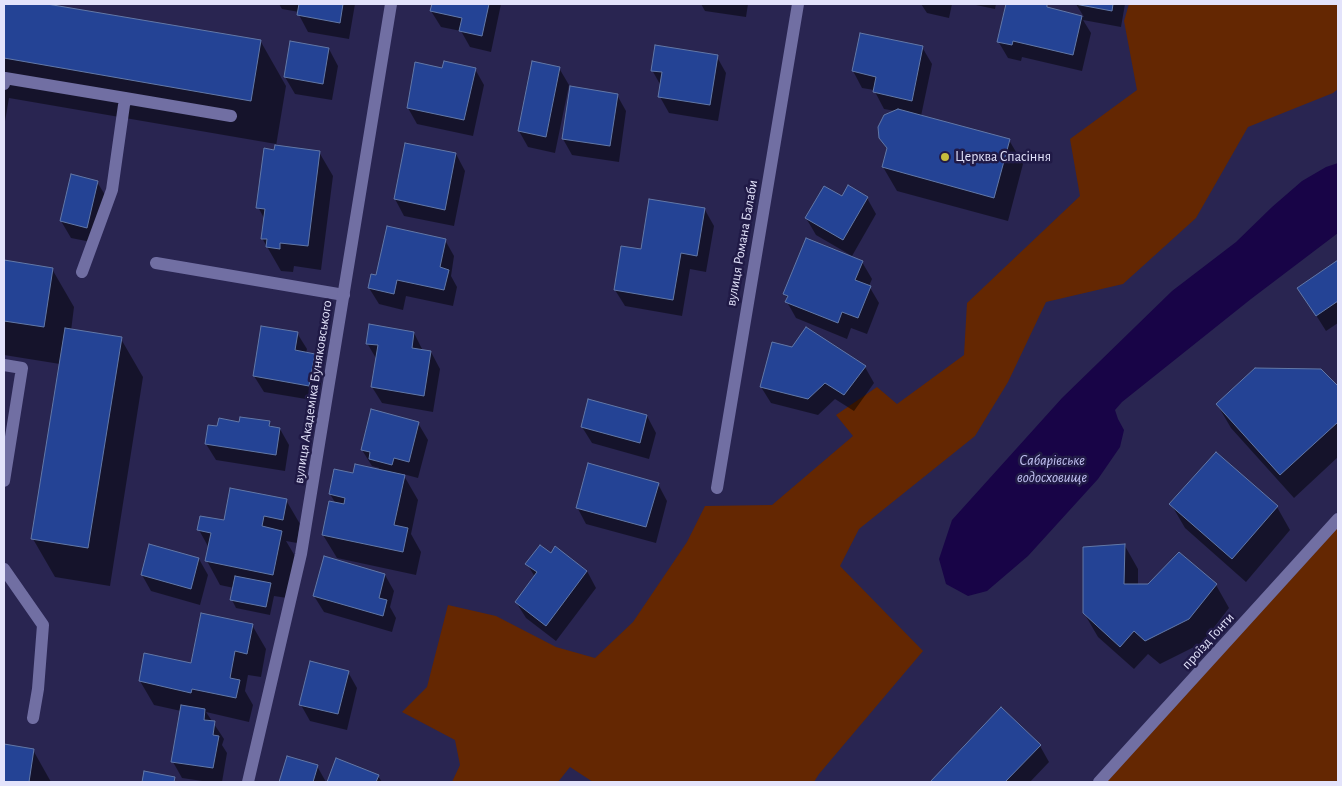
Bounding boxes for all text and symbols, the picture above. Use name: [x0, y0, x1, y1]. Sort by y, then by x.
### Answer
place label: Церква Спасіння: [955, 149, 1051, 165]
marker: Церква Спасіння: [939, 151, 951, 163]
street label: вулиця Романа Балаби: [723, 178, 761, 308]
street label: вулиця Академіка Буняковського: [290, 299, 336, 485]
water label: Сабарівське водосховище: [1017, 451, 1087, 486]
street label: проїзд Гонти: [1178, 609, 1238, 673]

